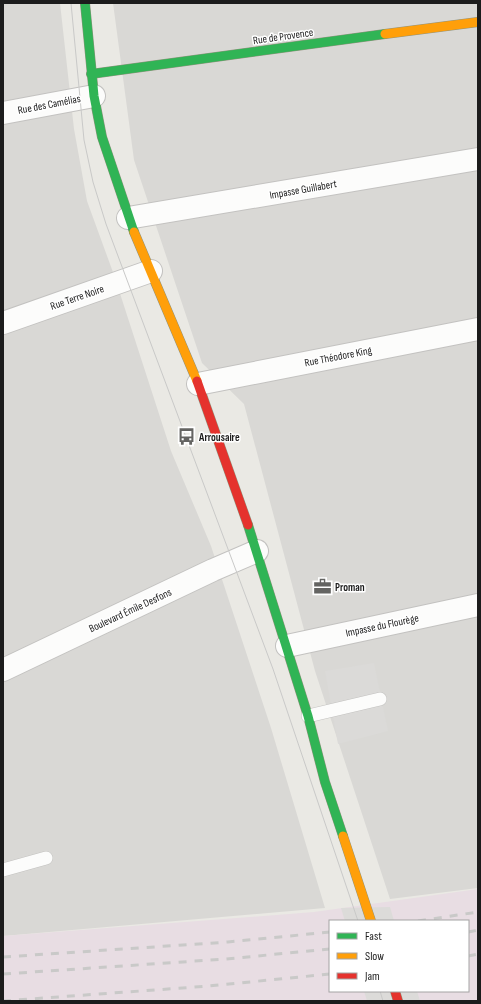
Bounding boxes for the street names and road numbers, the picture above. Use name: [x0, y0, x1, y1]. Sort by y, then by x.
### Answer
street label: Rue de Provence: [252, 26, 314, 47]
street label: Rue des Camélias: [16, 92, 82, 117]
street label: Impasse Guillabert: [268, 177, 338, 202]
street label: Rue Terre Noire: [49, 282, 106, 313]
street label: Rue Théodore King: [303, 343, 373, 369]
street label: Boulevard Émile Desfons: [87, 586, 174, 635]
street label: Impasse du Flourège: [344, 611, 420, 640]

